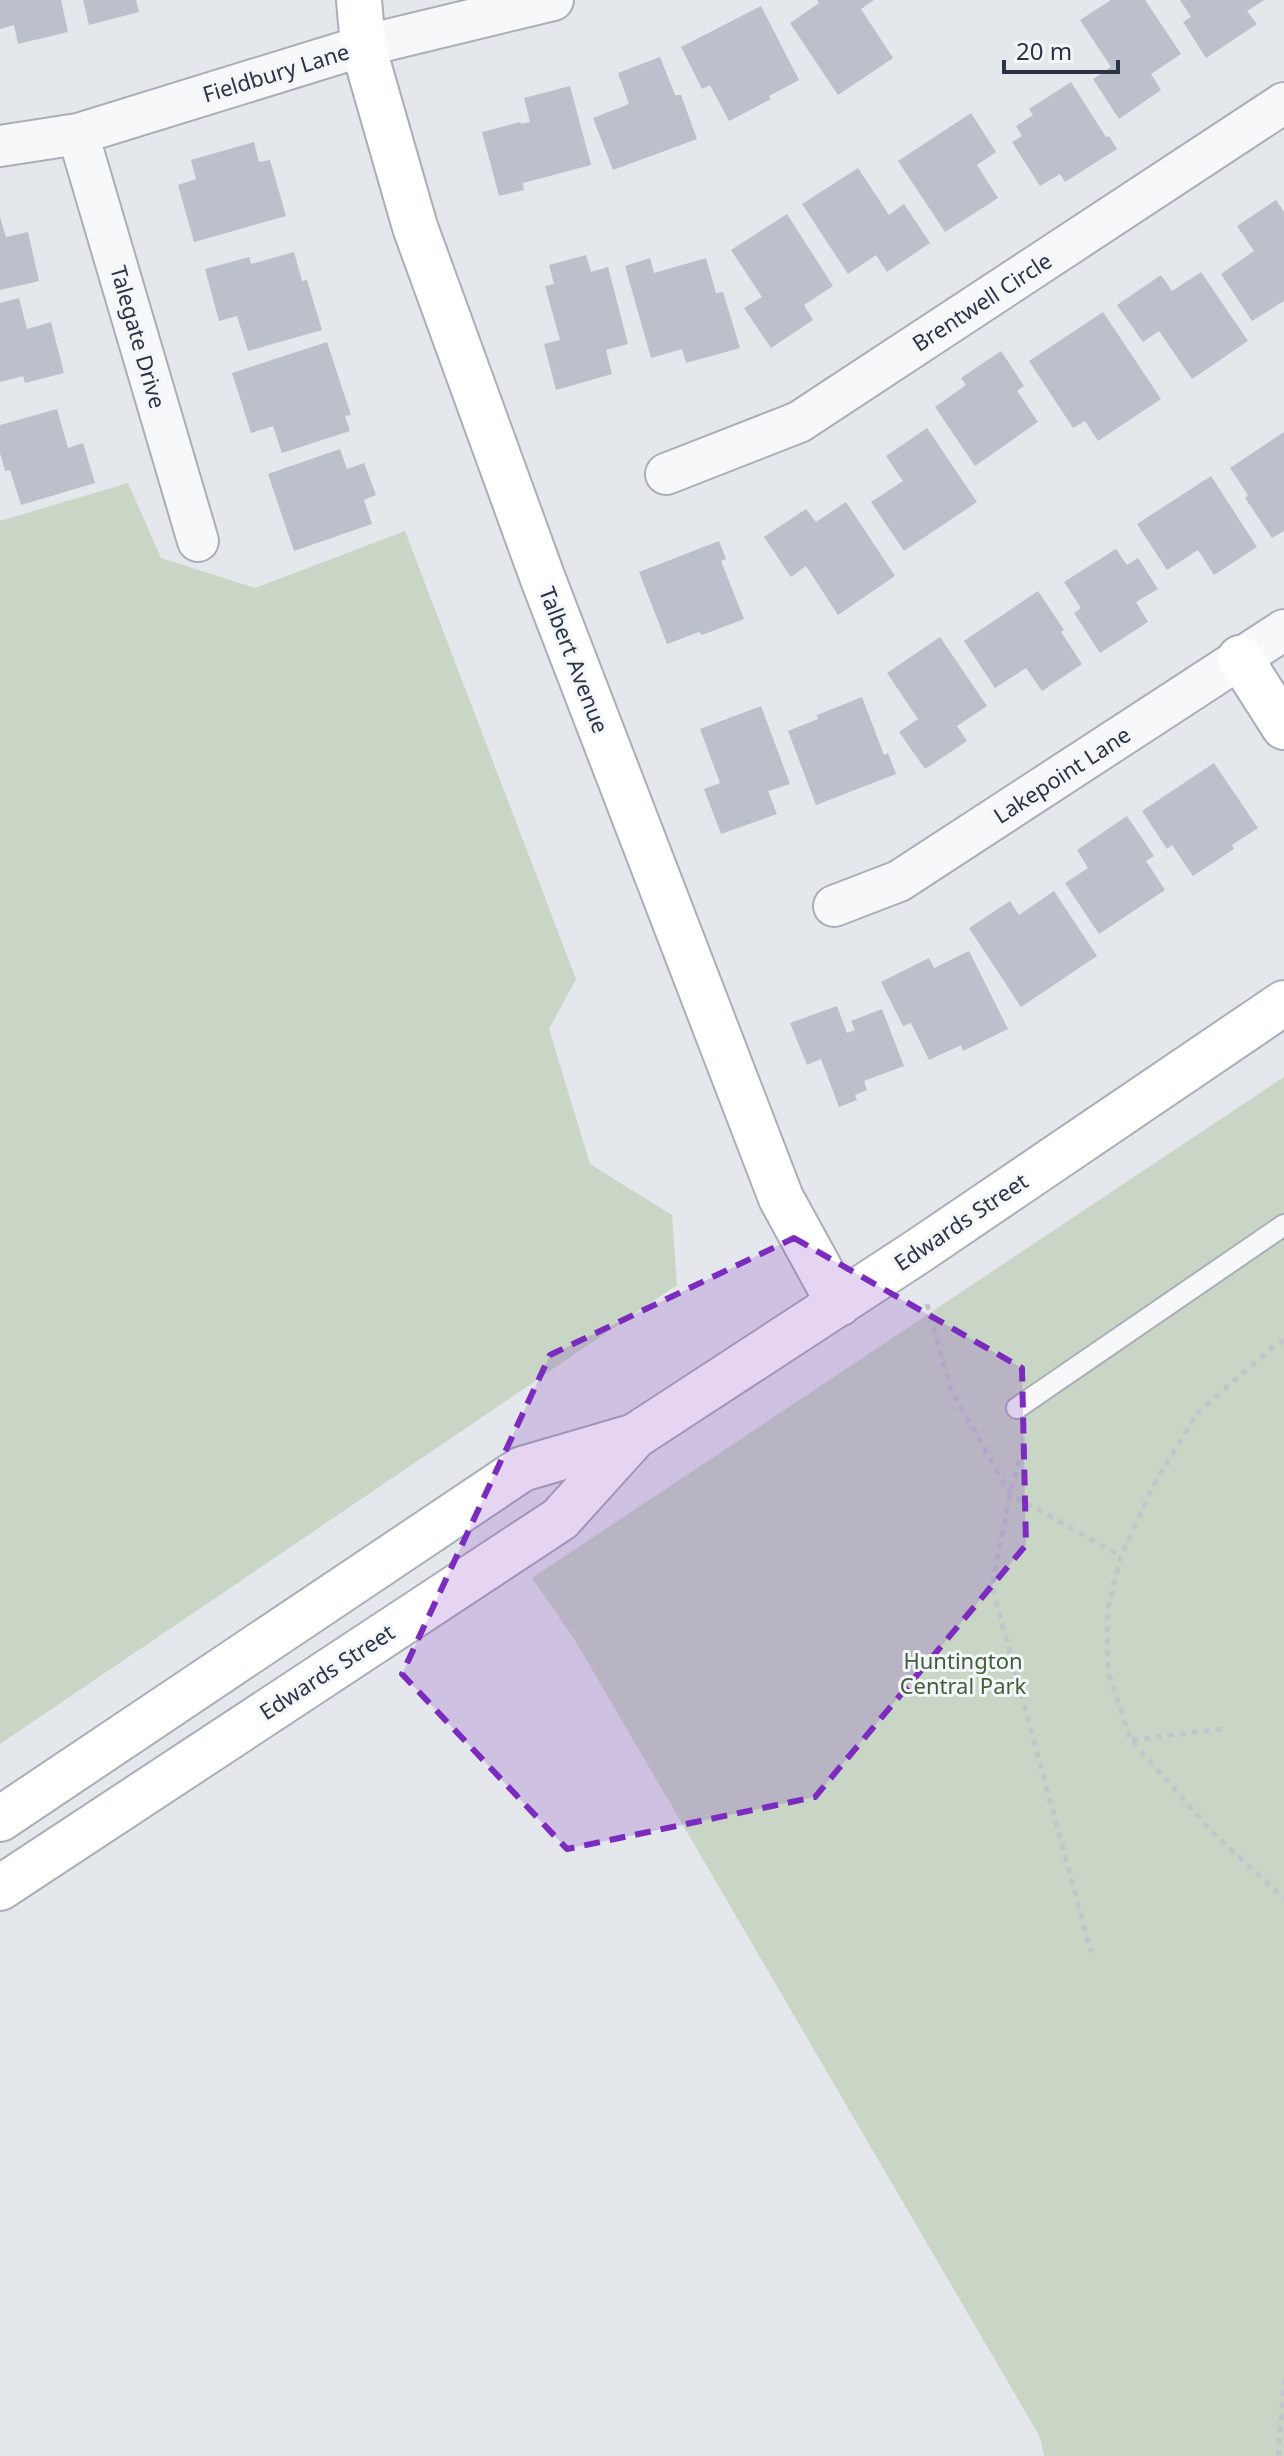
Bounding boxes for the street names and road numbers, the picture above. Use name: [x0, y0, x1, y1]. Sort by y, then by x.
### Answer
street label: Fieldbury Lane: [199, 36, 353, 109]
street label: Brentwell Circle: [906, 245, 1057, 357]
street label: Talegate Drive: [104, 262, 174, 412]
street label: Talbert Avenue: [533, 582, 617, 737]
street label: Lakepoint Lane: [987, 719, 1136, 830]
street label: Edwards Street: [888, 1165, 1033, 1277]
street label: Edwards Street: [253, 1616, 400, 1726]

